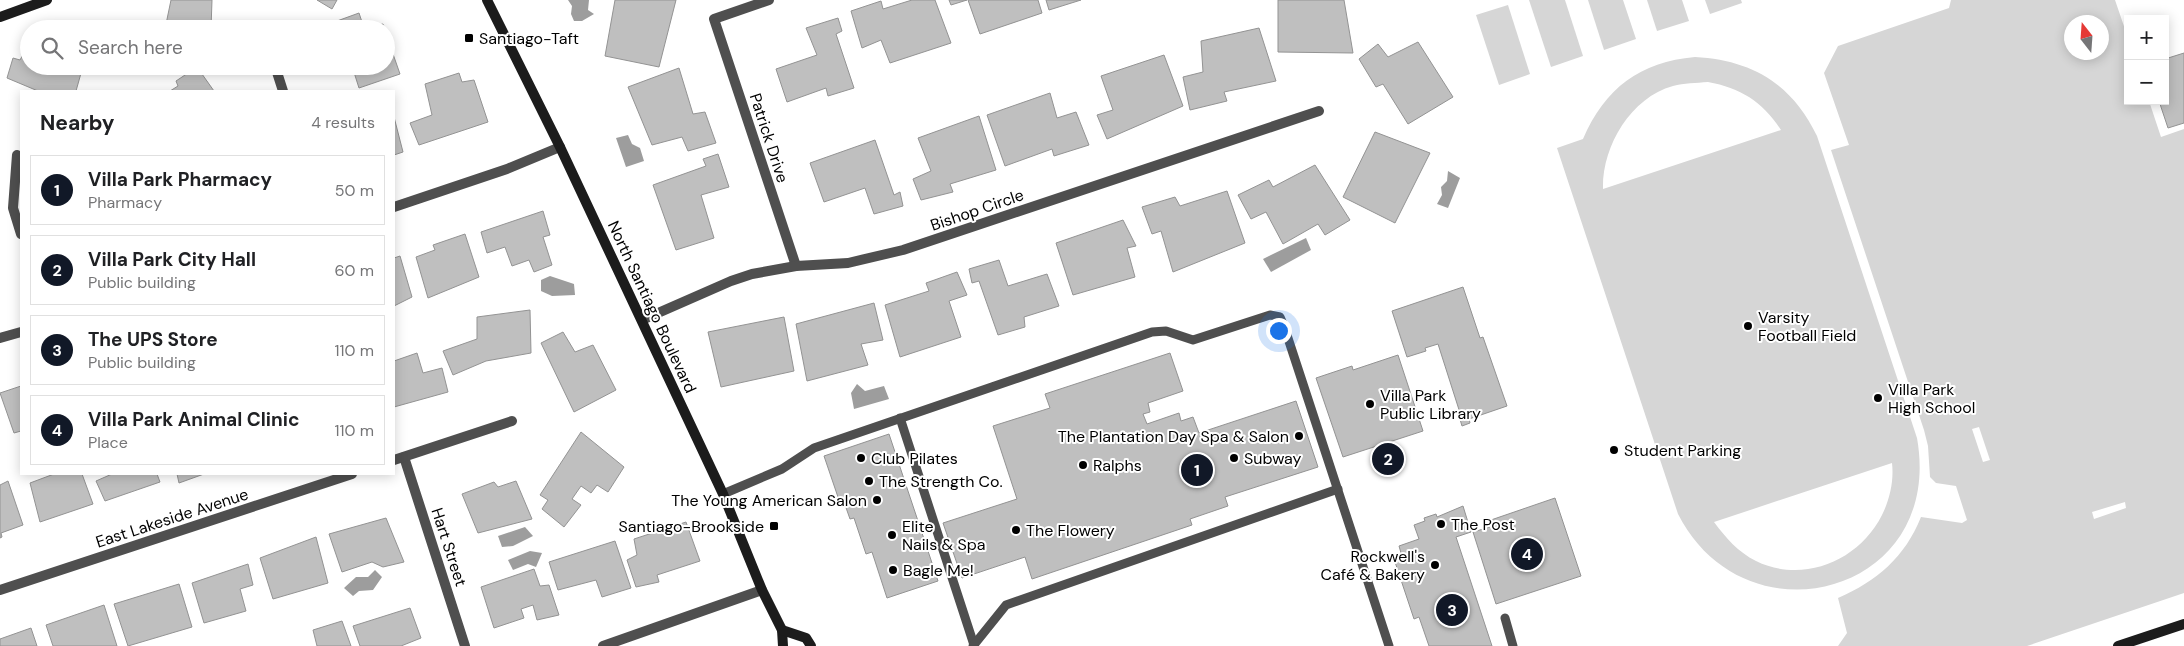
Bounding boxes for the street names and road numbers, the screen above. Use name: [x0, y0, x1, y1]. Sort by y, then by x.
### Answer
street label: Patrick Drive: [745, 91, 793, 185]
street label: Bishop Circle: [928, 184, 1026, 236]
street label: North Santiago Boulevard: [603, 218, 701, 396]
street label: East Lakeside Avenue: [93, 483, 251, 553]
street label: Hart Street: [426, 505, 472, 589]

